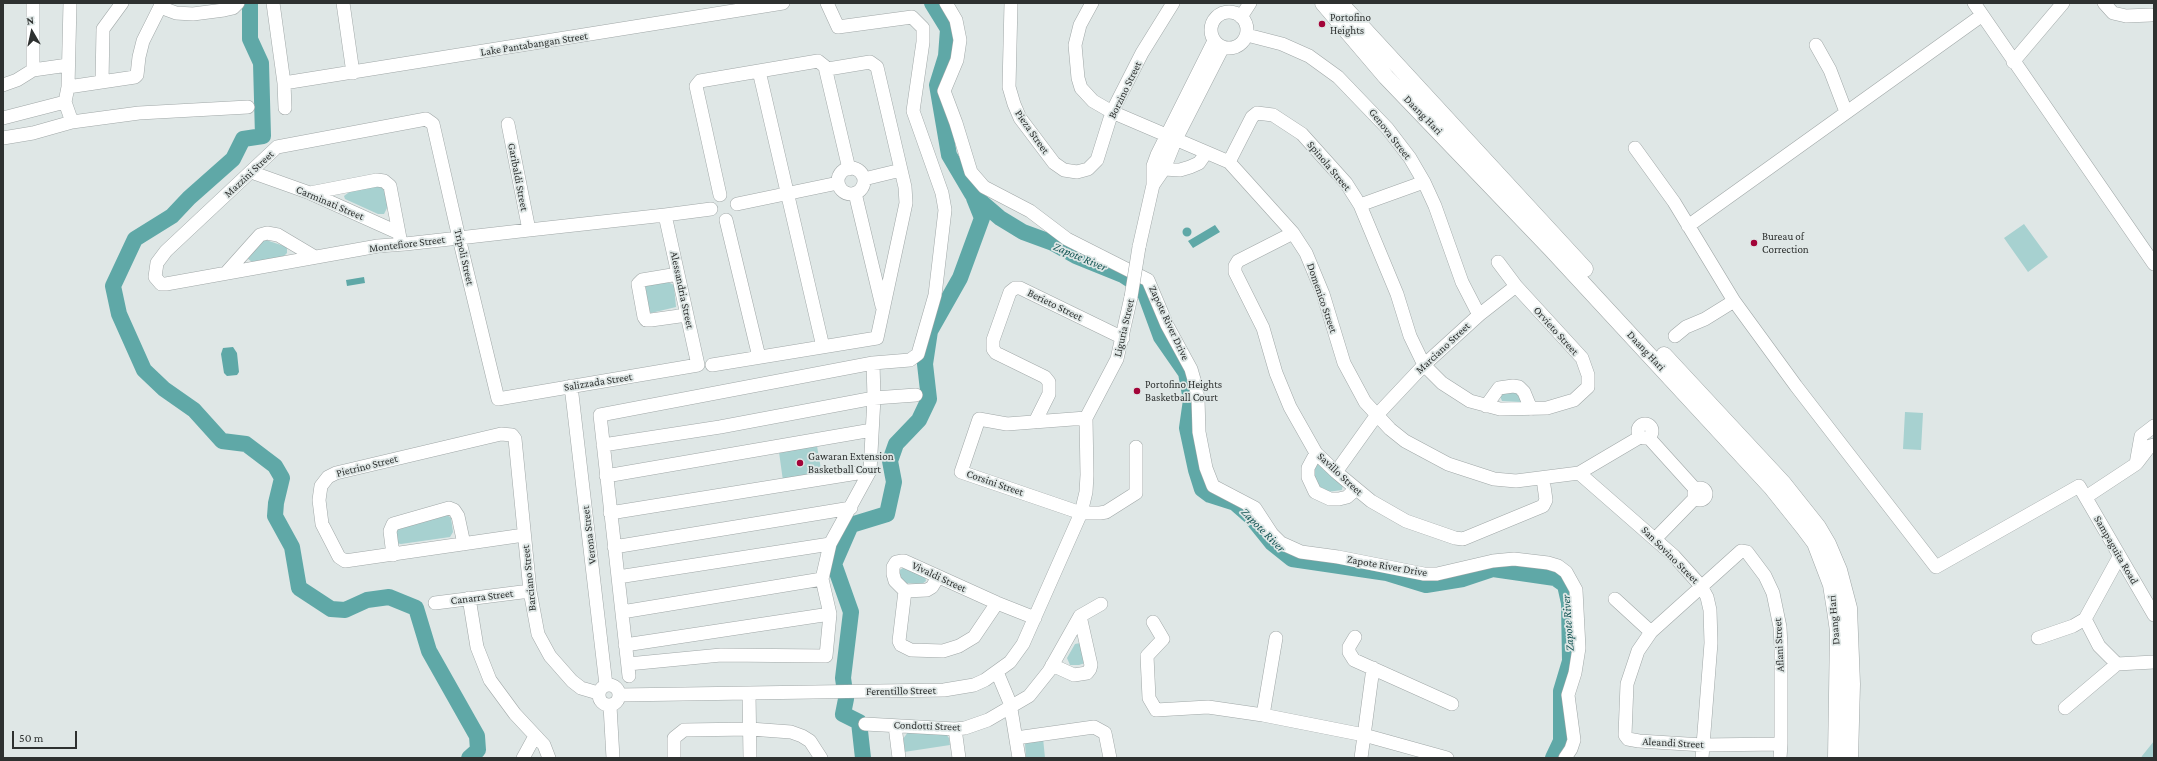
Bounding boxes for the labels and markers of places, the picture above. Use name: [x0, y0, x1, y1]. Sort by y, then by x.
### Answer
place label: Portofino Heights: [1330, 11, 1371, 37]
marker: Portofino Heights: [1317, 19, 1327, 29]
place label: Bureau of Correction: [1762, 230, 1809, 256]
marker: Bureau of Correction: [1749, 238, 1759, 248]
place label: Portofino Heights Basketball Court: [1145, 378, 1222, 404]
marker: Portofino Heights Basketball Court: [1132, 386, 1142, 396]
place label: Gawaran Extension Basketball Court: [808, 450, 894, 476]
marker: Gawaran Extension Basketball Court: [795, 458, 805, 468]

